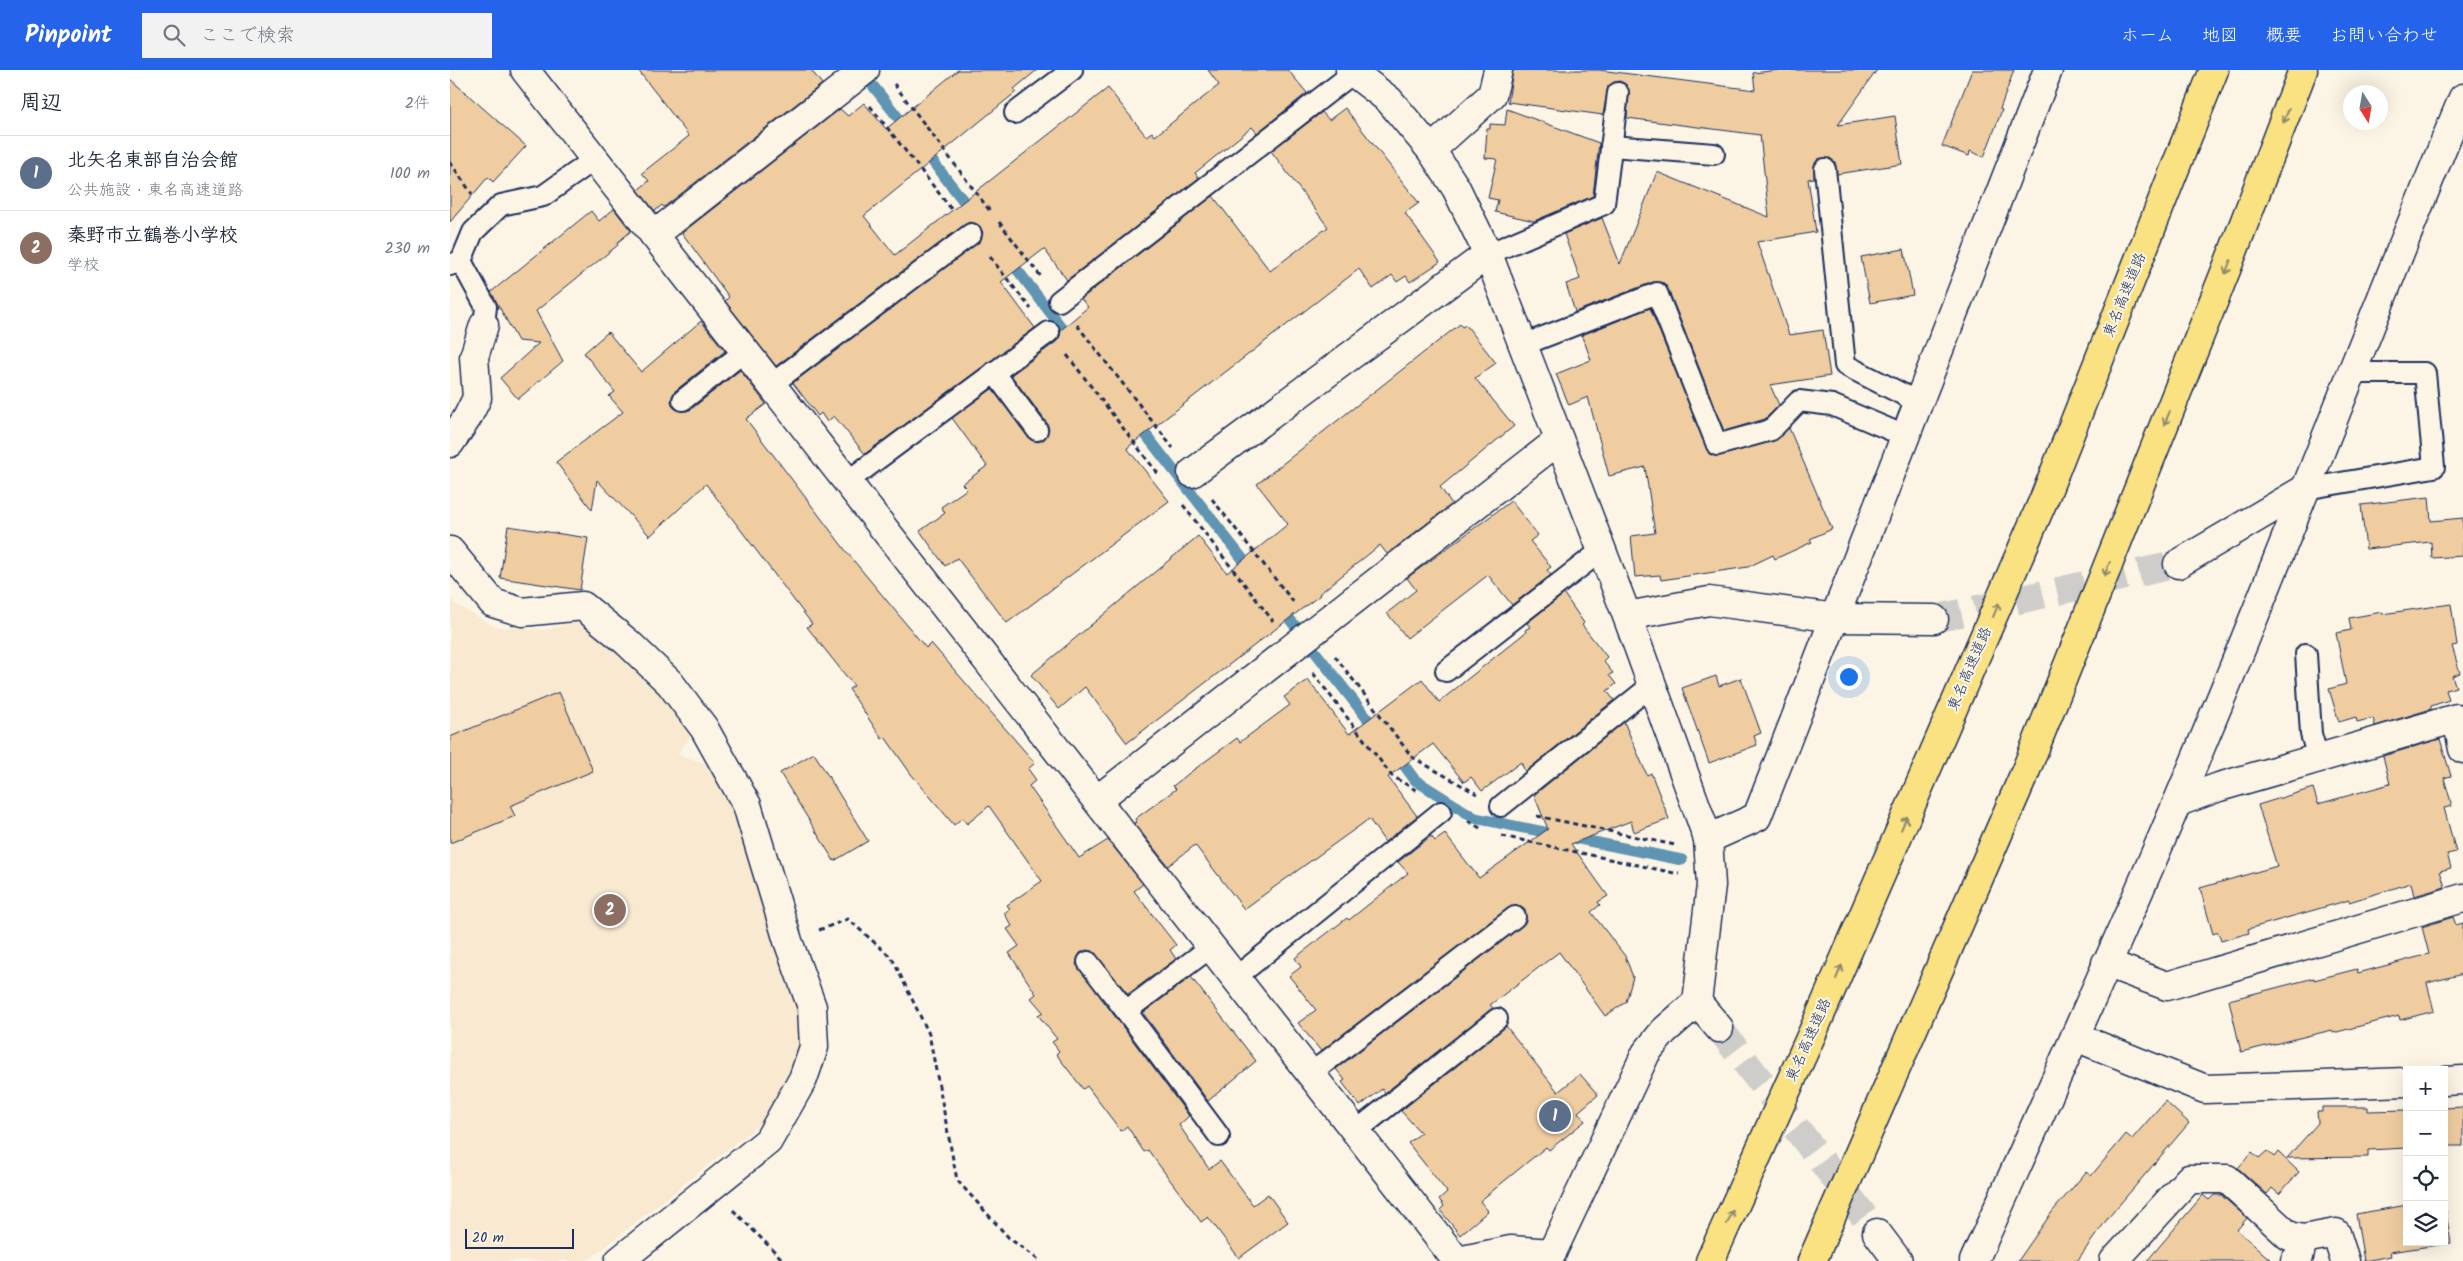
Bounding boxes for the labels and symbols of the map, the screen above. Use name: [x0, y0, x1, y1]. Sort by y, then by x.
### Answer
north arrow: [2343, 85, 2388, 130]
one-way arrow: [2281, 107, 2290, 123]
street label: 東名高速道路: [2097, 249, 2153, 341]
one-way arrow: [2222, 259, 2232, 274]
one-way arrow: [2162, 410, 2172, 425]
one-way arrow: [2102, 561, 2111, 576]
one-way arrow: [1992, 602, 2001, 617]
street label: 東名高速道路: [1941, 623, 1999, 715]
your location: [1836, 664, 1862, 690]
one-way arrow: [1899, 816, 1909, 831]
pin: 2: [594, 891, 626, 929]
one-way arrow: [1835, 965, 1844, 980]
street label: 東名高速道路: [1780, 994, 1838, 1086]
pin: 1: [1539, 1097, 1571, 1135]
one-way arrow: [1726, 1209, 1736, 1224]
scale bar: [465, 1226, 574, 1249]

